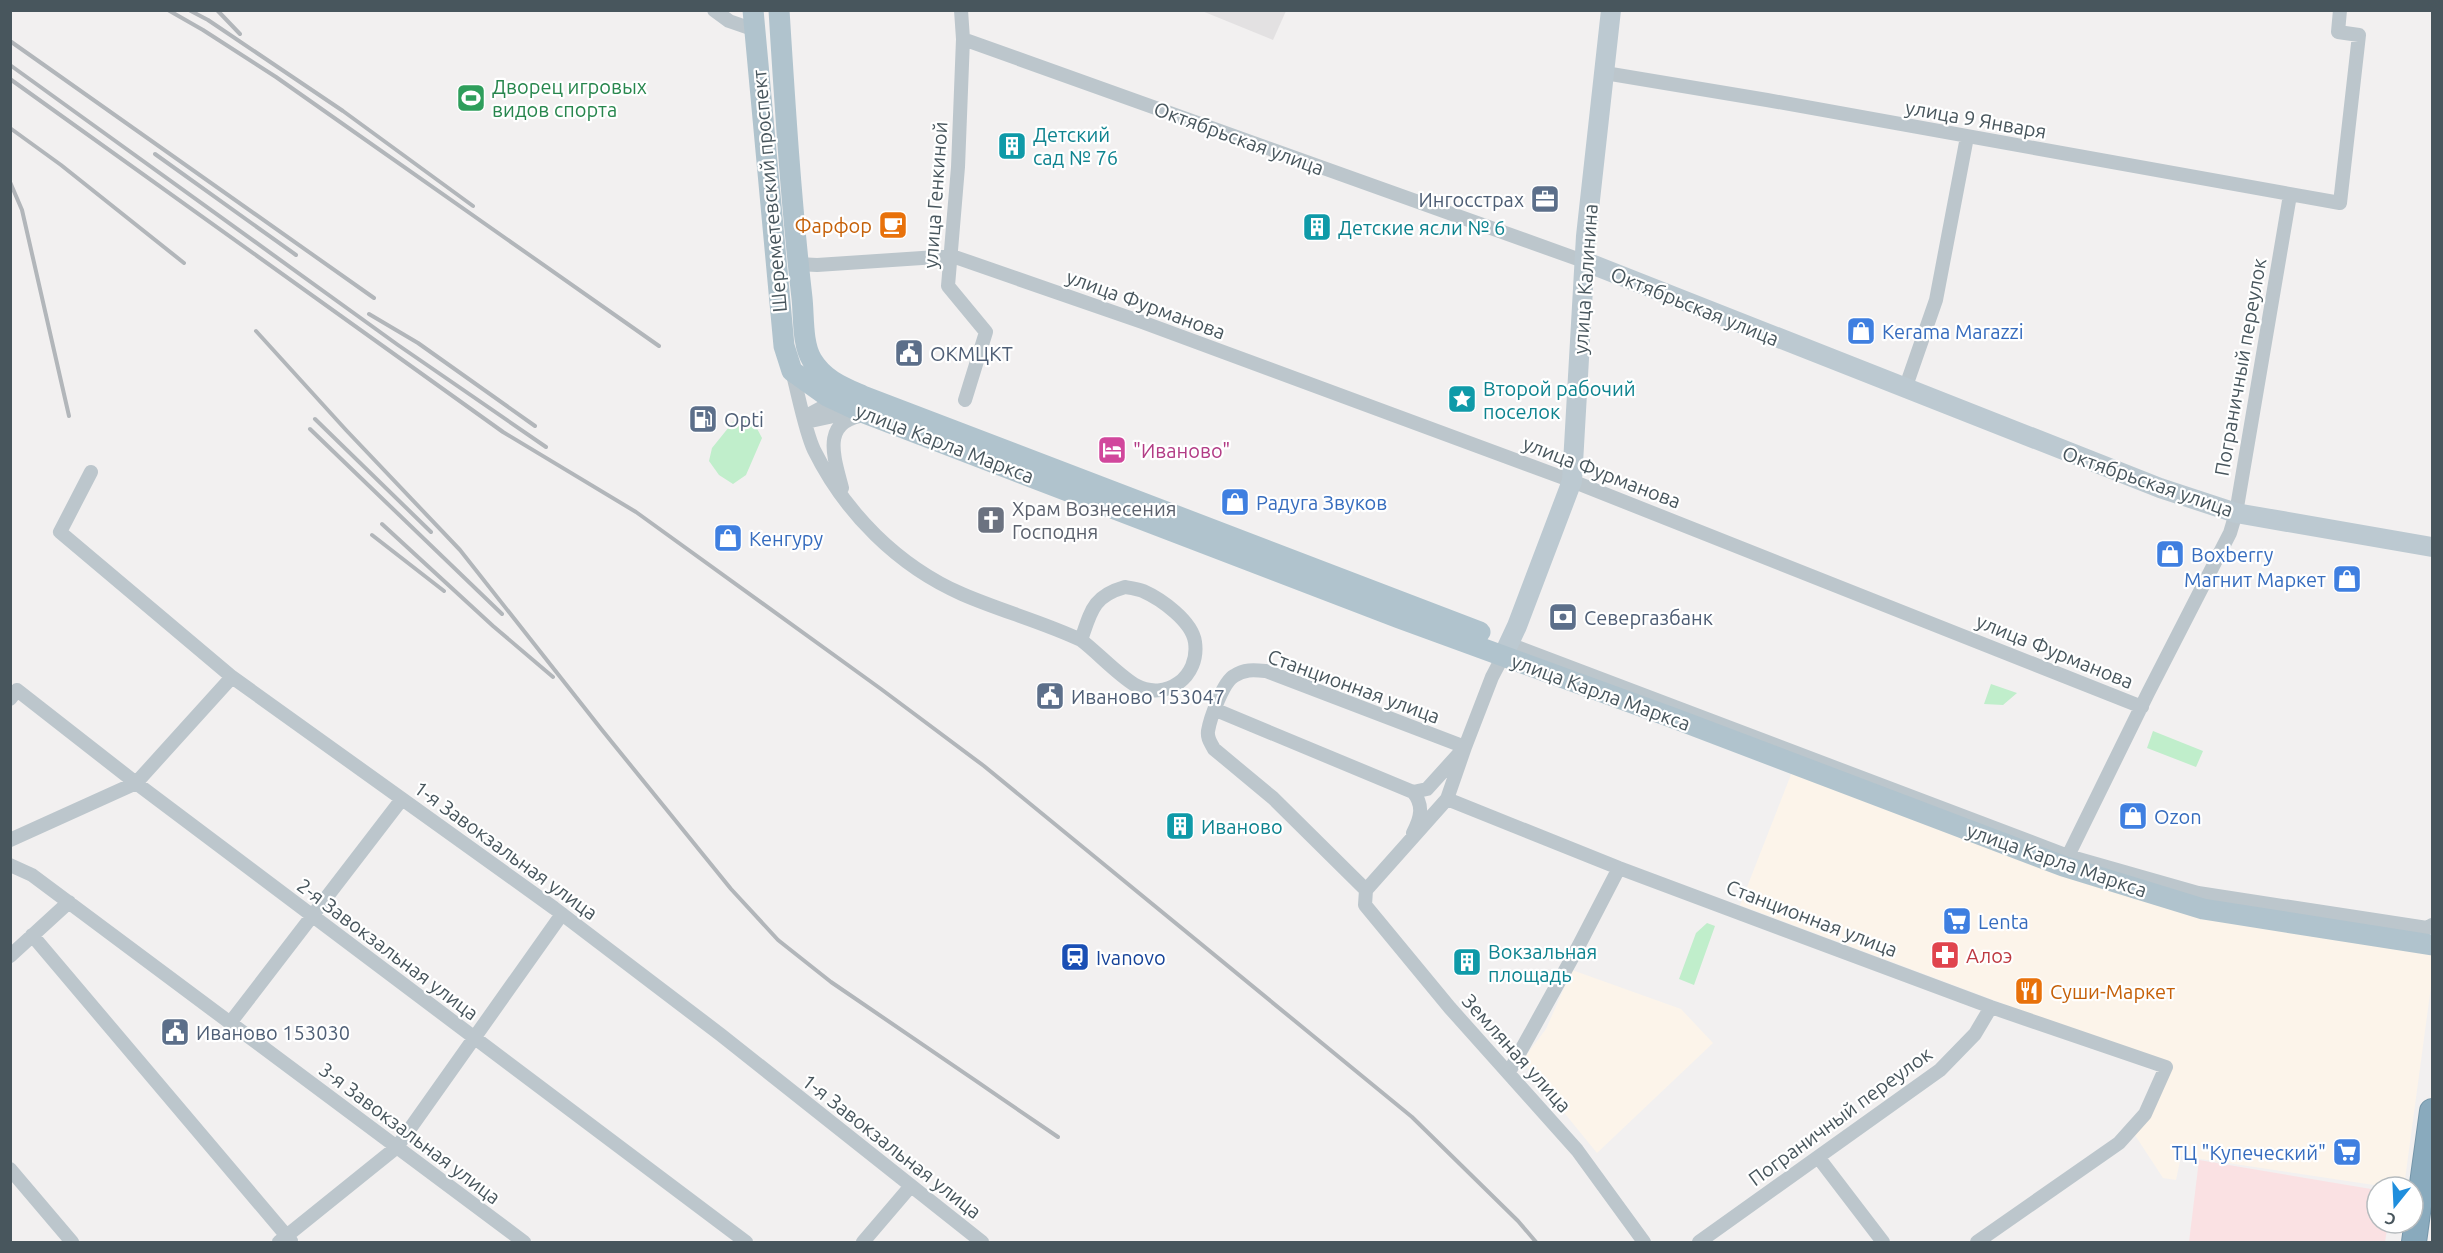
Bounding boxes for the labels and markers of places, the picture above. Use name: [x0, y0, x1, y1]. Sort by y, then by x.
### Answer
place label: Дворец игровых видов спорта: [492, 75, 647, 121]
sports icon: Дворец игровых видов спорта: [455, 82, 487, 114]
place label: Детский сад № 76: [1033, 123, 1118, 169]
building icon: Детский сад № 76: [996, 130, 1028, 162]
office icon: Ингосстрах: [1529, 183, 1561, 215]
place label: Ингосстрах: [1418, 188, 1524, 211]
cafe icon: Фарфор: [877, 209, 909, 241]
building icon: Детские ясли № 6: [1301, 211, 1333, 243]
place label: Фарфор: [794, 214, 872, 237]
place label: Детские ясли № 6: [1338, 216, 1505, 239]
shop icon: Kerama Marazzi: [1845, 315, 1877, 347]
place label: Kerama Marazzi: [1882, 320, 2024, 343]
public building icon: ОКМЦКТ: [893, 337, 925, 369]
place label: ОКМЦКТ: [930, 342, 1013, 365]
place label: Второй рабочий поселок: [1483, 377, 1636, 423]
place icon: Второй рабочий поселок: [1446, 383, 1478, 415]
fuel station icon: Opti: [687, 403, 719, 435]
place label: Opti: [724, 408, 764, 431]
hotel icon: "Иваново": [1096, 434, 1128, 466]
place label: "Иваново": [1133, 439, 1230, 462]
shop icon: Радуга Звуков: [1219, 486, 1251, 518]
place label: Радуга Звуков: [1256, 491, 1387, 514]
place label: Храм Вознесения Господня: [1012, 497, 1177, 543]
church icon: Храм Вознесения Господня: [975, 504, 1007, 536]
shop icon: Кенгуру: [712, 522, 744, 554]
place label: Кенгуру: [749, 527, 824, 550]
shop icon: Boxberry: [2154, 538, 2186, 570]
place label: Boxberry: [2191, 543, 2274, 566]
shop icon: Магнит Маркет: [2331, 563, 2363, 595]
place label: Магнит Маркет: [2184, 568, 2326, 591]
bank icon: Севергазбанк: [1547, 601, 1579, 633]
place label: Севергазбанк: [1584, 606, 1713, 629]
public building icon: Иваново 153047: [1034, 680, 1066, 712]
place label: Иваново 153047: [1071, 685, 1225, 708]
shop icon: Ozon: [2117, 800, 2149, 832]
place label: Ozon: [2154, 805, 2202, 828]
building icon: Иваново: [1164, 810, 1196, 842]
place label: Иваново: [1201, 815, 1283, 838]
supermarket icon: Lenta: [1941, 905, 1973, 937]
place label: Lenta: [1978, 910, 2029, 933]
pharmacy icon: Алоэ: [1929, 939, 1961, 971]
place label: Вокзальная площадь: [1488, 940, 1597, 986]
station icon: Ivanovo: [1059, 941, 1091, 973]
place label: Алоэ: [1966, 944, 2012, 967]
place label: Ivanovo: [1096, 946, 1166, 969]
building icon: Вокзальная площадь: [1451, 946, 1483, 978]
restaurant icon: Суши-Маркет: [2013, 975, 2045, 1007]
place label: Суши-Маркет: [2050, 980, 2175, 1003]
public building icon: Иваново 153030: [159, 1016, 191, 1048]
place label: Иваново 153030: [196, 1021, 350, 1044]
supermarket icon: ТЦ "Купеческий": [2331, 1136, 2363, 1168]
place label: ТЦ "Купеческий": [2172, 1141, 2326, 1164]

